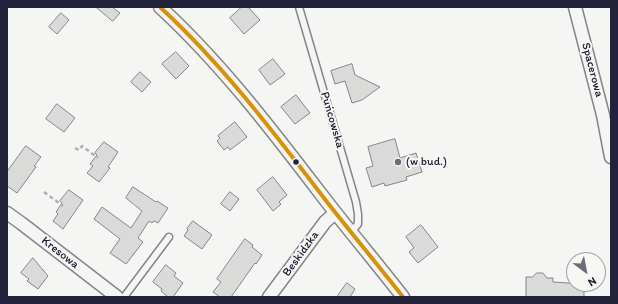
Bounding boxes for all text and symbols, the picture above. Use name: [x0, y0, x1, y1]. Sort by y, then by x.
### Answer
street label: Spacerowa: [578, 41, 606, 99]
street label: Puńcowska: [317, 90, 347, 150]
place label: (w bud.): [406, 155, 447, 169]
unlabelled marker: [291, 157, 301, 167]
marker: (w bud.): [393, 157, 403, 167]
street label: Beskidzka: [280, 229, 322, 279]
street label: Kresowa: [38, 234, 82, 272]
north arrow: [566, 252, 606, 292]
text: N: [585, 274, 599, 289]

